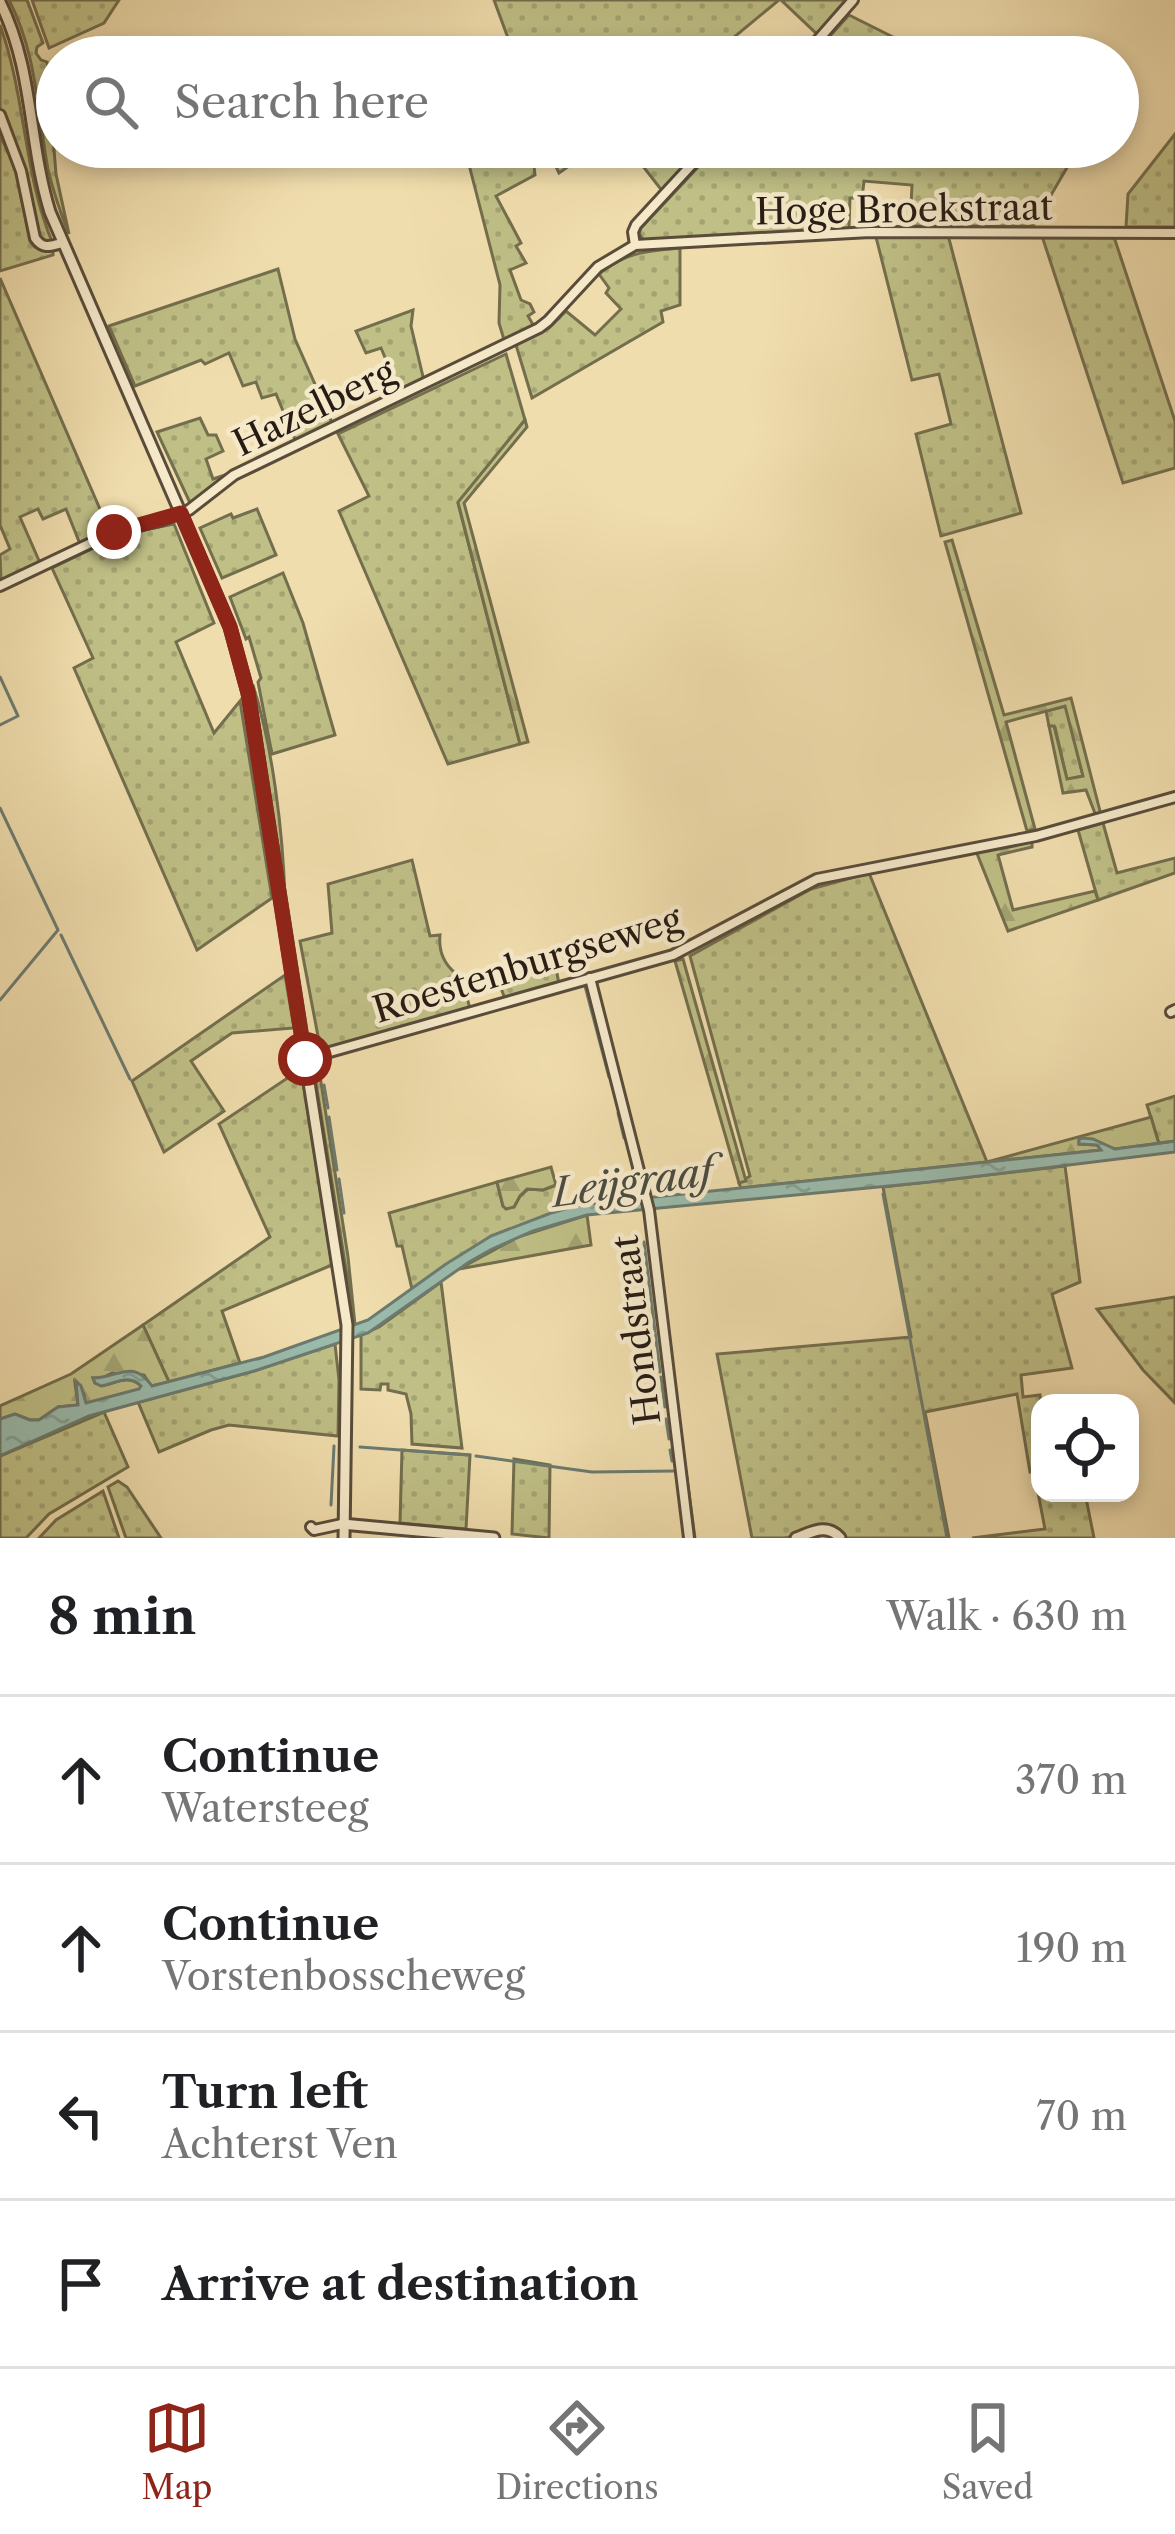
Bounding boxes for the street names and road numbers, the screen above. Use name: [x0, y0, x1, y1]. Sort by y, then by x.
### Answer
street label: Hoge Broekstraat: [755, 184, 1053, 234]
street label: Hazelberg: [226, 348, 403, 465]
street label: Roestenburgseweg: [367, 896, 688, 1032]
street label: Hondstraat: [603, 1233, 669, 1427]

